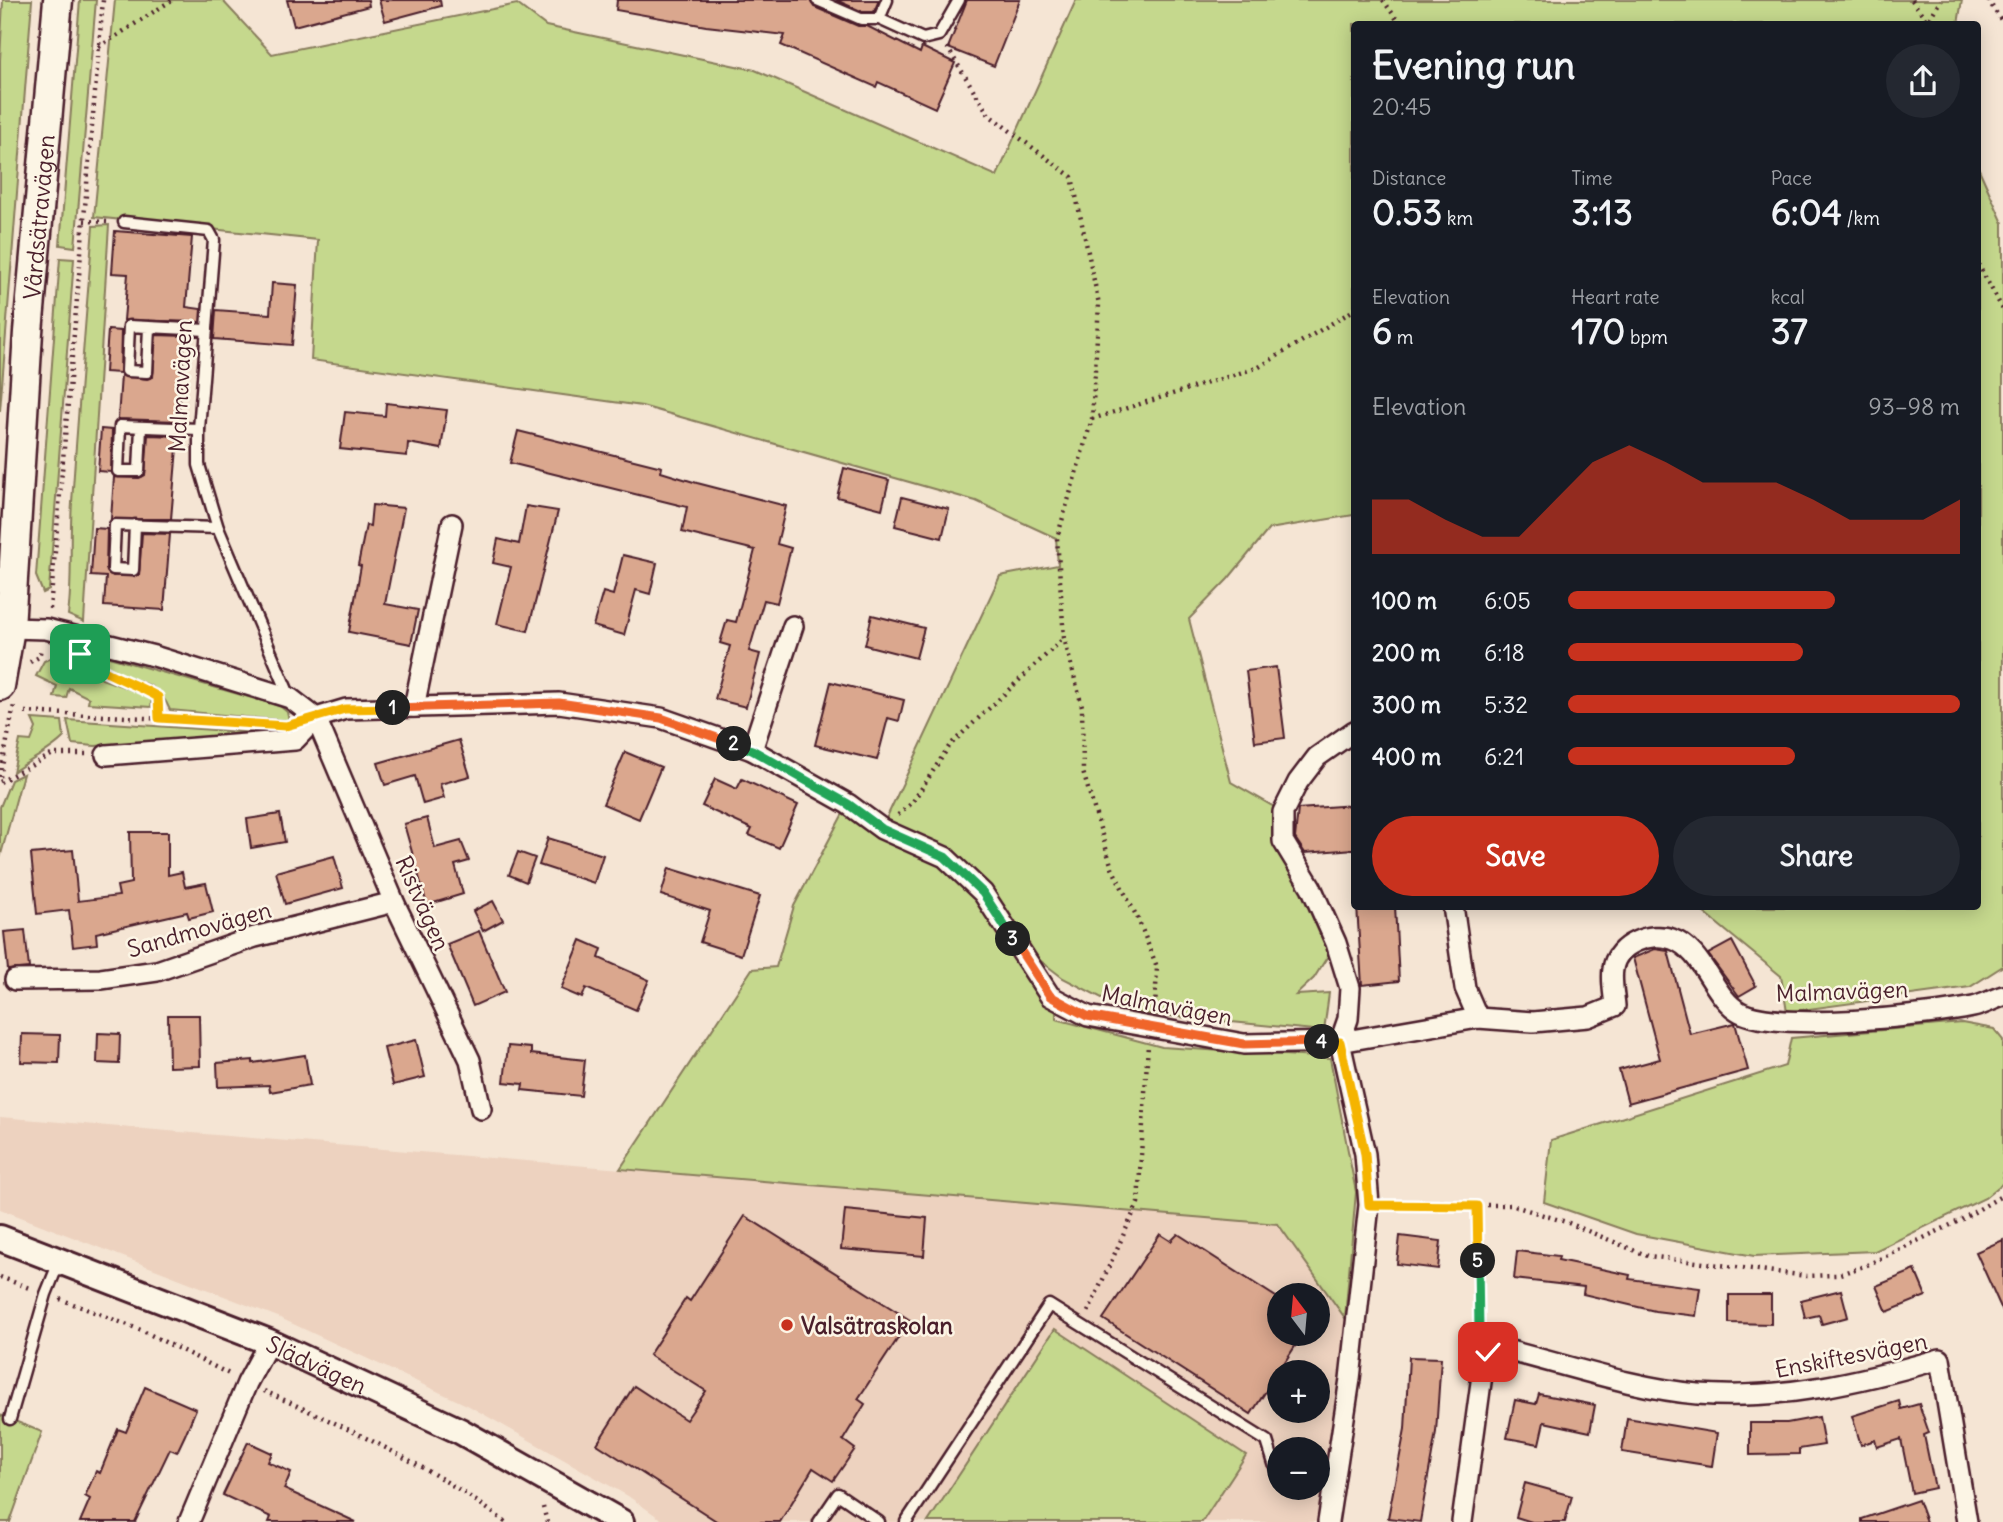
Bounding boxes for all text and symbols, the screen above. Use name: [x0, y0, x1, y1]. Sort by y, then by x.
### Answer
text: Evening run: [1372, 42, 1575, 89]
button: share: [1886, 44, 1960, 118]
text: 20:45: [1372, 92, 1431, 121]
street label: Vårdsätravägen: [17, 133, 60, 301]
text: Distance: [1372, 166, 1446, 190]
text: Time: [1571, 166, 1612, 190]
text: Pace: [1771, 166, 1812, 190]
text: 0.53: [1372, 190, 1442, 234]
text: 3:13: [1571, 190, 1633, 234]
text: 6:04: [1771, 190, 1842, 234]
text: km: [1442, 206, 1473, 230]
text: /km: [1842, 206, 1880, 230]
text: Elevation: [1372, 285, 1450, 309]
text: Heart rate: [1571, 285, 1659, 309]
text: kcal: [1771, 285, 1805, 309]
text: 6: [1372, 309, 1392, 353]
text: 170: [1571, 309, 1625, 353]
text: 37: [1771, 309, 1808, 353]
street label: Malmavägen: [162, 319, 198, 453]
text: m: [1392, 325, 1413, 349]
text: bpm: [1625, 325, 1668, 349]
text: Elevation: [1372, 392, 1466, 421]
text: 93–98 m: [1869, 392, 1960, 421]
text: 100 m: [1372, 586, 1437, 615]
text: 6:05: [1484, 586, 1531, 615]
pin: [50, 624, 110, 684]
icon: arrive: [61, 635, 99, 673]
text: 200 m: [1372, 638, 1441, 667]
text: 6:18: [1484, 638, 1525, 667]
pin: 1: [376, 690, 410, 726]
text: 300 m: [1372, 690, 1441, 719]
text: 5:32: [1484, 690, 1528, 719]
text: 1: [389, 695, 396, 719]
pin: 2: [716, 726, 752, 762]
text: 2: [728, 731, 739, 755]
text: 400 m: [1372, 742, 1441, 771]
text: 6:21: [1484, 742, 1524, 771]
button: Save: [1372, 816, 1659, 896]
button: Share: [1673, 816, 1960, 896]
street label: Ristvägen: [389, 851, 457, 955]
street label: Sandmovägen: [124, 895, 274, 963]
pin: 3: [996, 922, 1030, 956]
text: 3: [1007, 926, 1018, 950]
street label: Malmavägen: [1775, 974, 1909, 1008]
street label: Malmavägen: [1099, 978, 1235, 1032]
pin: 4: [1304, 1024, 1340, 1060]
text: 4: [1316, 1029, 1327, 1053]
pin: 5: [1460, 1244, 1496, 1278]
text: 5: [1472, 1248, 1483, 1272]
north arrow: [1267, 1283, 1330, 1346]
map controls: [1267, 1283, 1330, 1500]
place label: Valsätraskolan: [801, 1311, 953, 1340]
marker: Valsätraskolan: [779, 1317, 795, 1333]
pin: [1458, 1322, 1518, 1382]
street label: Enskiftesvägen: [1772, 1326, 1930, 1384]
street label: Slädvägen: [262, 1328, 371, 1400]
icon: check: [1469, 1333, 1507, 1371]
button: +: [1267, 1360, 1330, 1423]
button: −: [1267, 1437, 1330, 1500]

